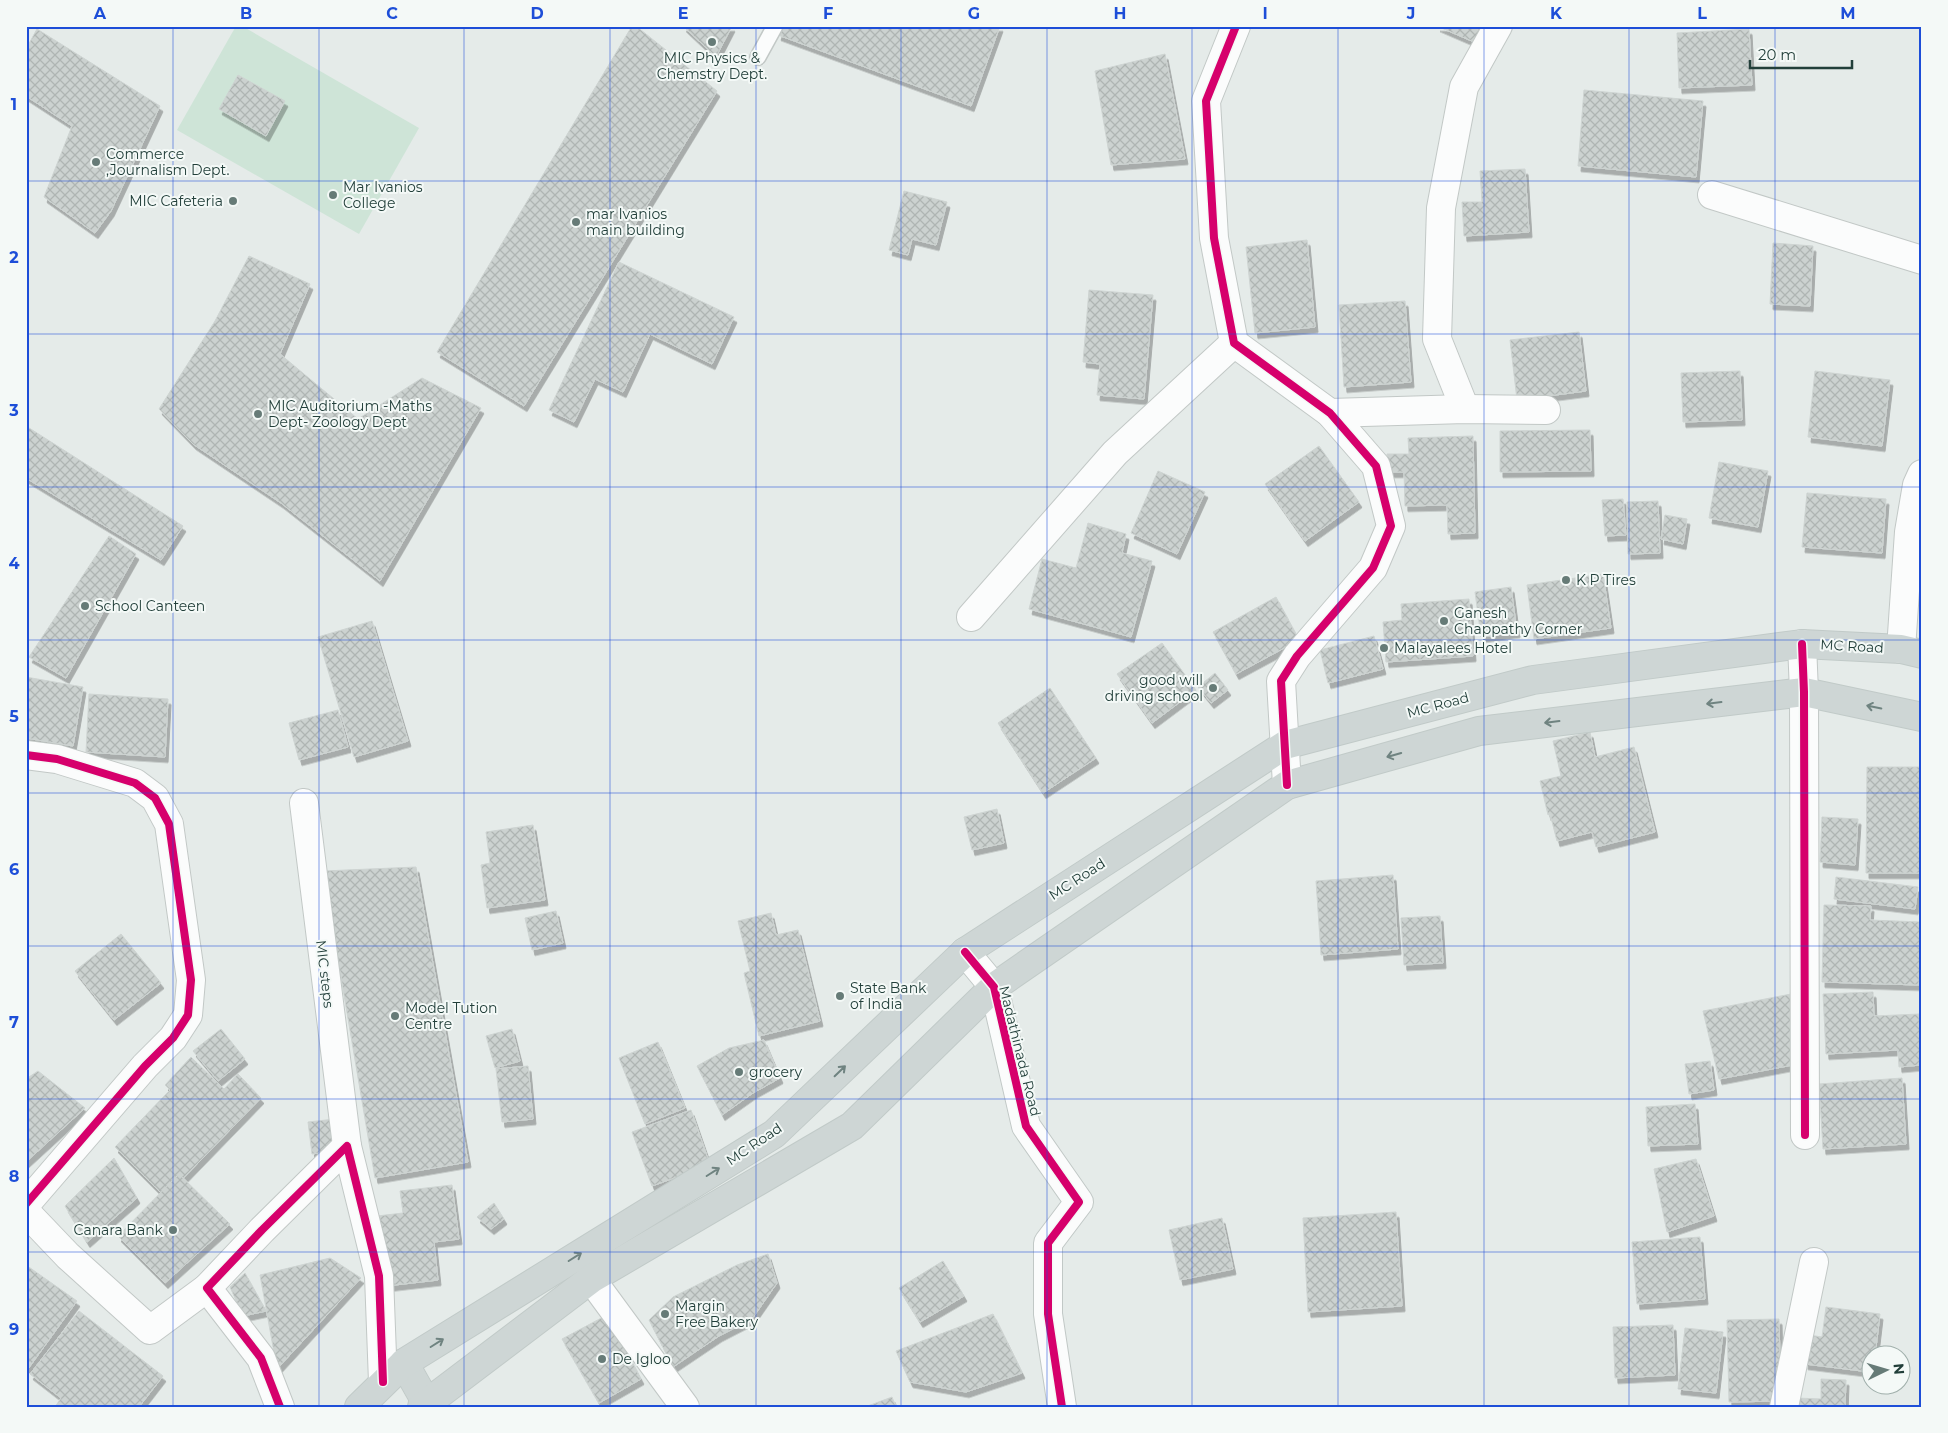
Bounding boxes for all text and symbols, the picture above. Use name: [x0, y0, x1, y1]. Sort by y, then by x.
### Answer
text: A: [93, 4, 107, 23]
text: B: [240, 4, 252, 23]
text: C: [386, 4, 398, 23]
text: D: [530, 4, 544, 23]
text: E: [678, 4, 688, 23]
text: F: [823, 4, 833, 23]
text: G: [968, 4, 980, 23]
text: H: [1114, 4, 1126, 23]
text: I: [1262, 4, 1268, 23]
text: J: [1406, 4, 1415, 23]
text: K: [1550, 4, 1563, 23]
text: L: [1697, 4, 1707, 23]
text: M: [1840, 4, 1856, 23]
marker: MIC Physics & Chemstry Dept.: [706, 36, 718, 48]
scale bar: [1750, 38, 1853, 70]
text: 20 m: [1758, 45, 1796, 64]
place label: MIC Physics & Chemstry Dept.: [657, 49, 767, 83]
text: 1: [11, 95, 17, 114]
place label: Commerce ,Journalism Dept.: [106, 145, 229, 179]
marker: Commerce ,Journalism Dept.: [90, 156, 102, 168]
place label: Mar Ivanios College: [343, 178, 423, 212]
marker: Mar Ivanios College: [327, 189, 339, 201]
place label: MIC Cafeteria: [129, 192, 223, 210]
marker: MIC Cafeteria: [227, 195, 239, 207]
place label: mar Ivanios main building: [586, 205, 685, 239]
marker: mar Ivanios main building: [570, 216, 582, 228]
text: 2: [9, 248, 19, 267]
place label: MIC Auditorium -Maths Dept- Zoology Dept: [268, 397, 432, 431]
text: 3: [8, 401, 19, 420]
marker: MIC Auditorium -Maths Dept- Zoology Dept: [252, 408, 264, 420]
text: 4: [8, 554, 20, 573]
place label: K P Tires: [1576, 571, 1636, 589]
marker: K P Tires: [1560, 574, 1572, 586]
place label: School Canteen: [95, 597, 205, 615]
marker: School Canteen: [79, 600, 91, 612]
place label: Ganesh Chappathy Corner: [1454, 604, 1583, 638]
marker: Ganesh Chappathy Corner: [1438, 615, 1450, 627]
street label: MC Road: [1820, 635, 1884, 657]
place label: Malayalees Hotel: [1394, 639, 1512, 657]
marker: Malayalees Hotel: [1378, 642, 1390, 654]
place label: good will driving school: [1105, 671, 1203, 705]
marker: good will driving school: [1207, 682, 1219, 694]
street label: MC Road: [1405, 688, 1471, 722]
one-way arrow: [1706, 698, 1722, 708]
one-way arrow: [1867, 702, 1883, 711]
text: 5: [9, 707, 19, 726]
one-way arrow: [1545, 717, 1561, 727]
one-way arrow: [1386, 751, 1402, 760]
street label: MC Road: [1045, 854, 1109, 904]
text: 6: [9, 860, 19, 879]
street label: MIC steps: [312, 939, 338, 1009]
place label: State Bank of India: [850, 979, 927, 1013]
street label: Madathinada Road: [995, 984, 1045, 1118]
marker: State Bank of India: [834, 990, 846, 1002]
place label: Model Tution Centre: [405, 999, 497, 1033]
marker: Model Tution Centre: [389, 1010, 401, 1022]
text: 7: [9, 1013, 19, 1032]
place label: grocery: [749, 1063, 803, 1081]
one-way arrow: [833, 1065, 846, 1077]
marker: grocery: [733, 1066, 745, 1078]
street label: MC Road: [723, 1119, 785, 1169]
one-way arrow: [706, 1166, 720, 1176]
text: 8: [9, 1167, 19, 1186]
place label: Canara Bank: [74, 1221, 164, 1239]
marker: Canara Bank: [167, 1224, 179, 1236]
one-way arrow: [568, 1252, 582, 1262]
place label: Margin Free Bakery: [675, 1297, 759, 1331]
marker: Margin Free Bakery: [659, 1308, 671, 1320]
text: 9: [9, 1320, 19, 1339]
one-way arrow: [429, 1337, 443, 1347]
north arrow: [1860, 1346, 1910, 1396]
place label: De Igloo: [612, 1350, 671, 1368]
marker: De Igloo: [596, 1353, 608, 1365]
text: N: [1889, 1362, 1908, 1375]

